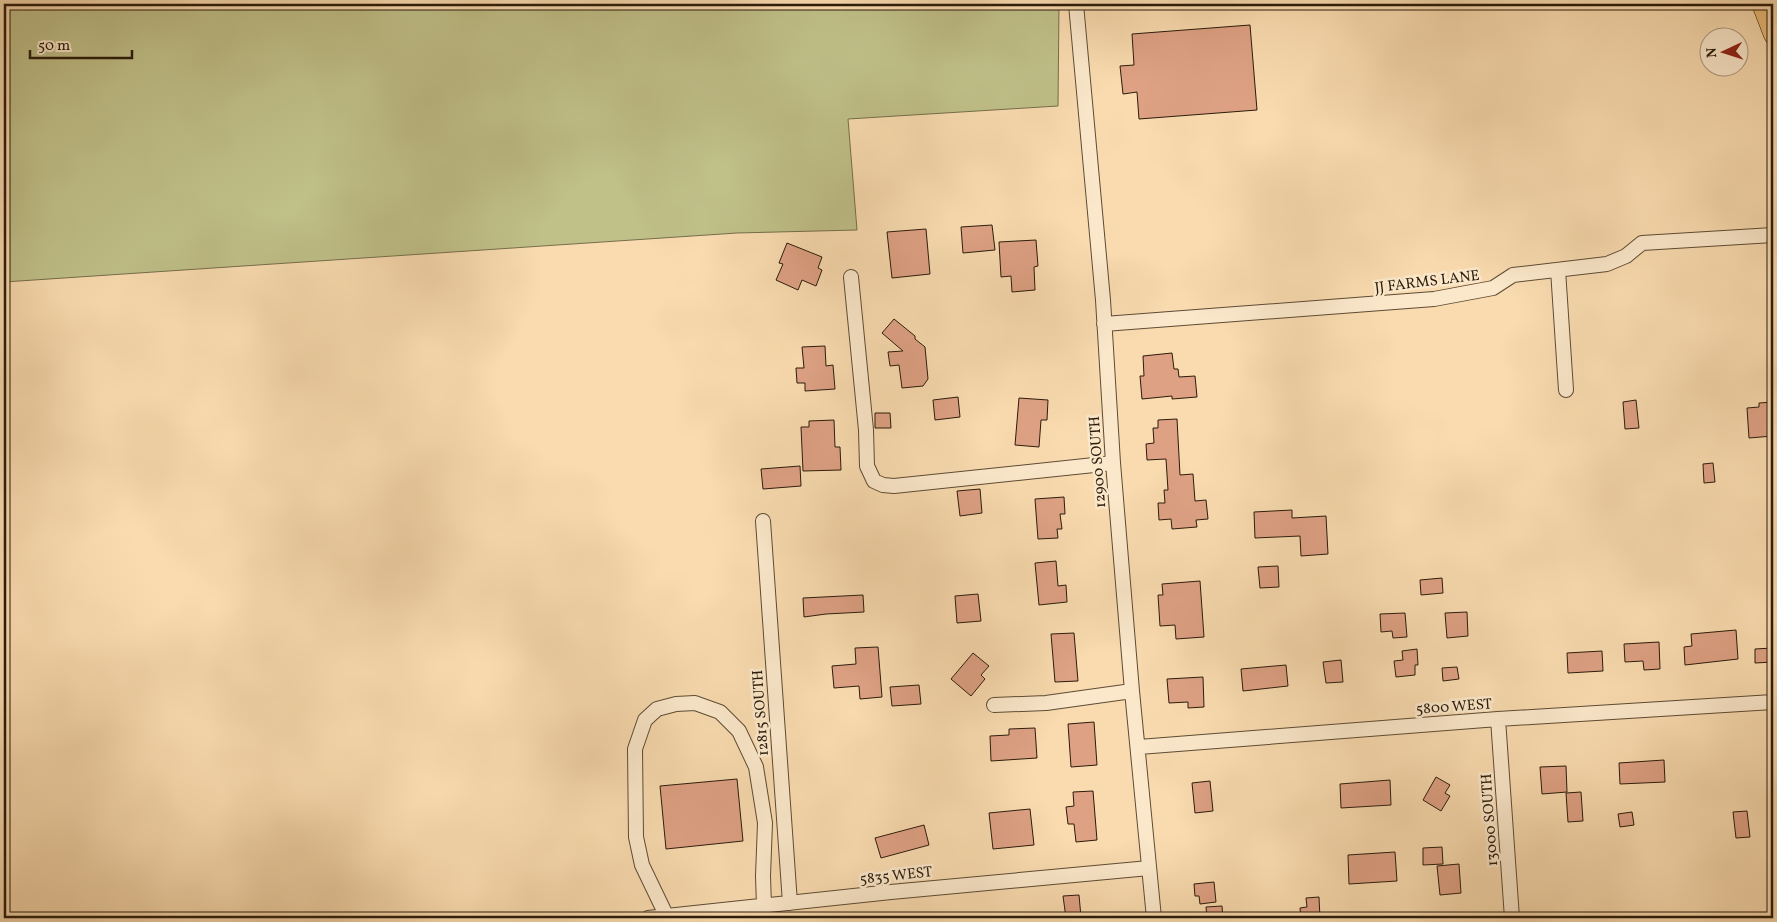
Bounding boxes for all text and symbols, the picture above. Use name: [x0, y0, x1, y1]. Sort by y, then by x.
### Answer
scale bar: [30, 28, 132, 60]
north arrow: [1700, 28, 1750, 78]
text: 50 m: [38, 36, 70, 57]
text: N: [1703, 47, 1722, 59]
street label: JJ FARMS LANE: [1374, 266, 1481, 299]
street label: 12900 SOUTH: [1085, 415, 1112, 509]
street label: 12815 SOUTH: [748, 669, 775, 757]
street label: 5800 WEST: [1415, 694, 1493, 721]
street label: 13000 SOUTH: [1477, 773, 1504, 867]
street label: 5835 WEST: [859, 862, 934, 891]

